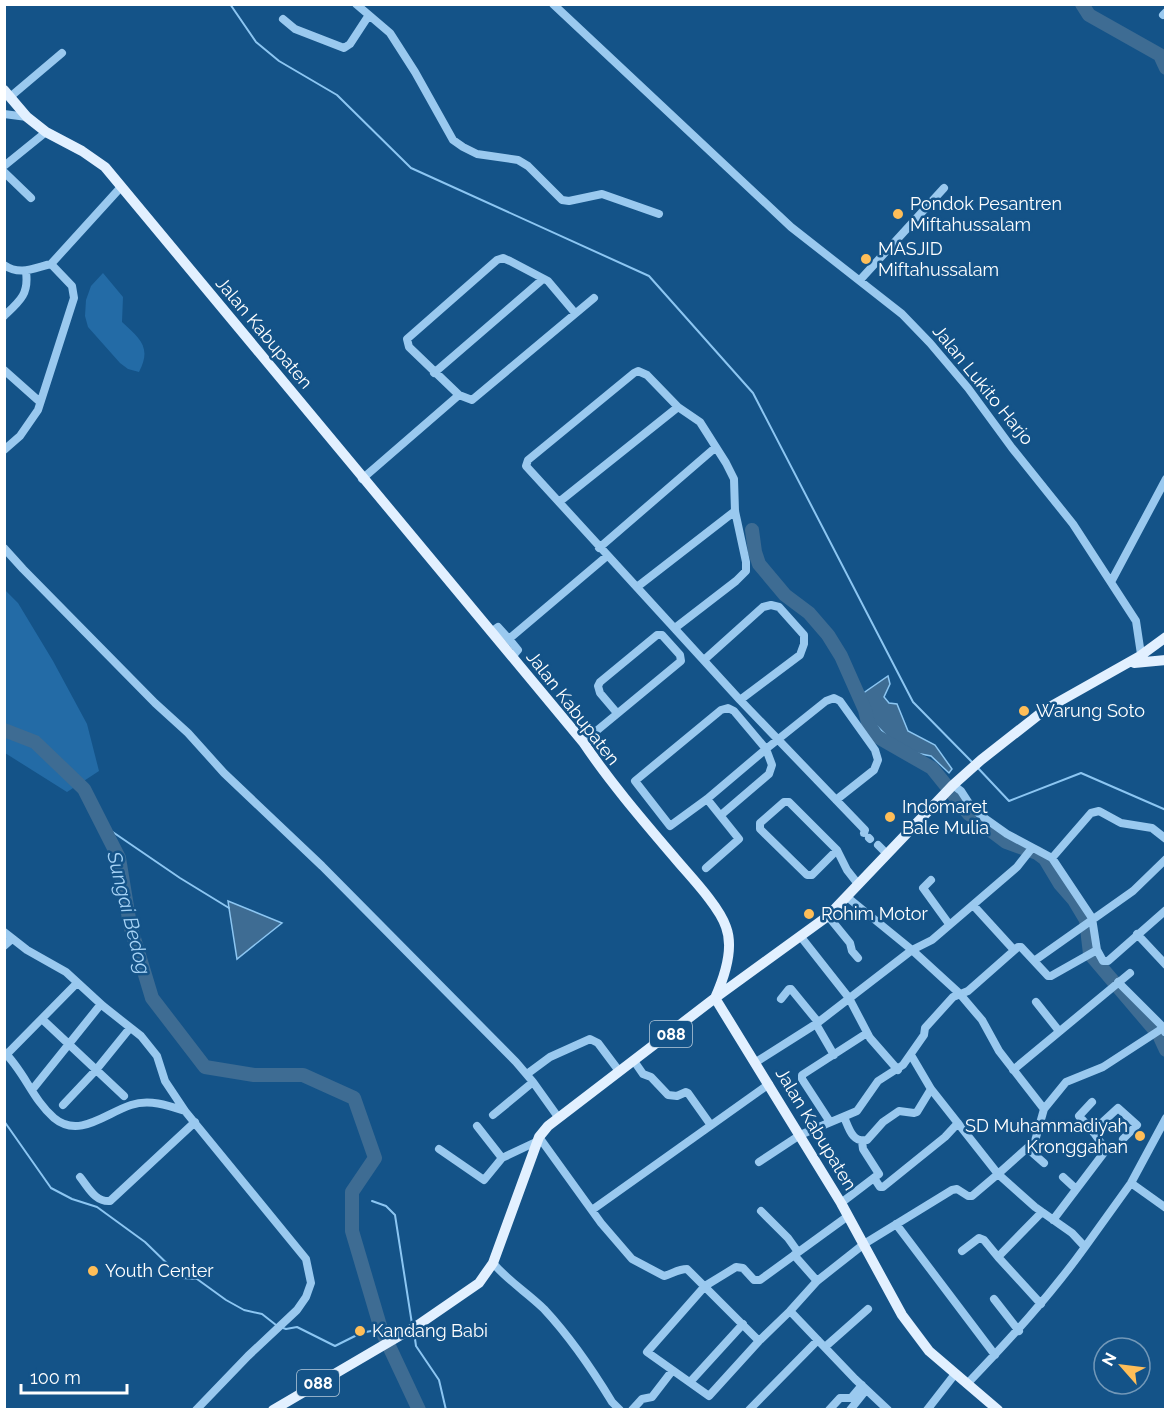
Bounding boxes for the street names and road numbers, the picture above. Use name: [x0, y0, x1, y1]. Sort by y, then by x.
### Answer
street label: Jalan Kabupaten: [212, 273, 317, 393]
street label: Jalan Lukito Harjo: [929, 321, 1038, 449]
street label: Jalan Kabupaten: [522, 646, 624, 769]
road number: 088: [650, 1021, 692, 1047]
street label: Jalan Kabupaten: [772, 1064, 861, 1194]
road number: 088: [297, 1370, 339, 1396]

